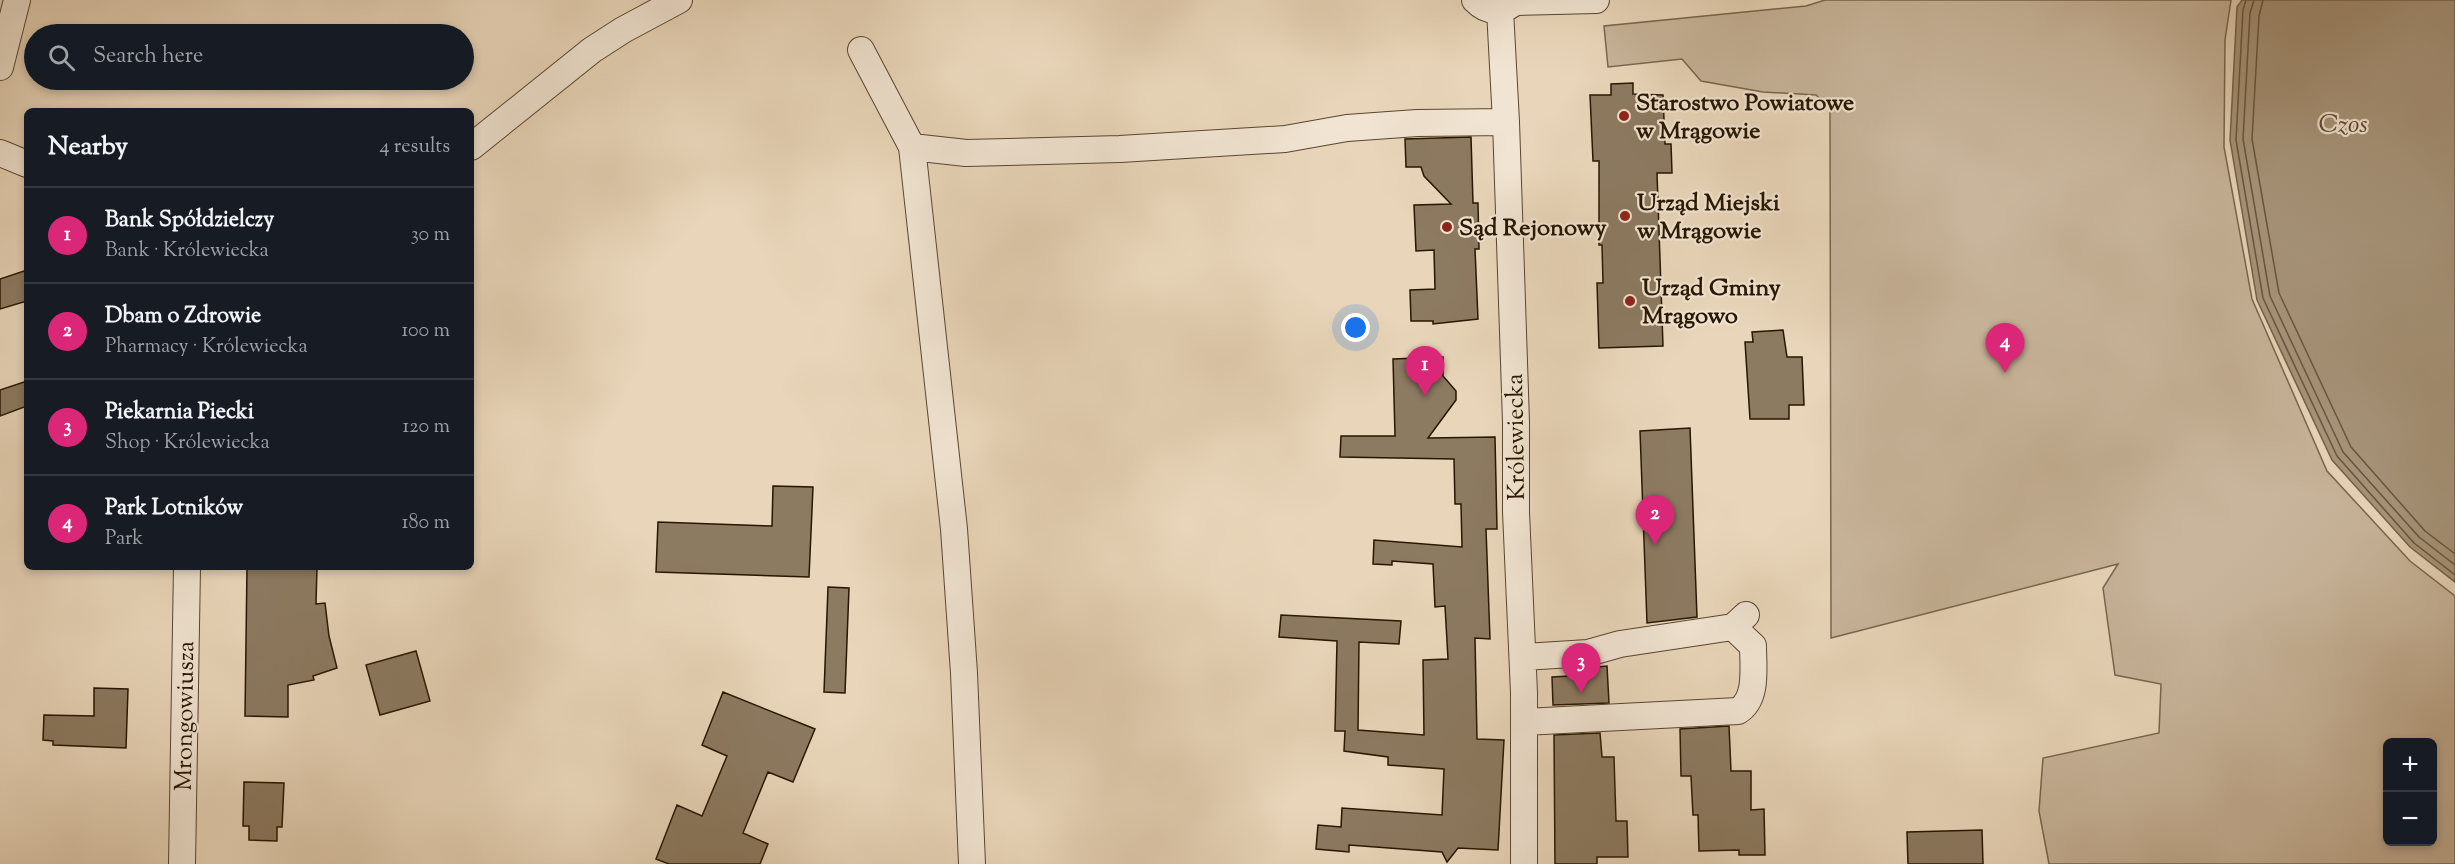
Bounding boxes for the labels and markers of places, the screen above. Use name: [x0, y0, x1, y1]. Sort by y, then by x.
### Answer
place label: Starostwo Powiatowe w Mrągowie: [1636, 87, 1854, 149]
marker: Starostwo Powiatowe w Mrągowie: [1617, 109, 1631, 123]
place label: Urząd Miejski w Mrągowie: [1637, 187, 1780, 249]
marker: Urząd Miejski w Mrągowie: [1618, 209, 1632, 223]
place label: Sąd Rejonowy: [1459, 212, 1606, 246]
marker: Sąd Rejonowy: [1440, 220, 1454, 234]
place label: Urząd Gminy Mrągowo: [1642, 272, 1781, 334]
marker: Urząd Gminy Mrągowo: [1623, 294, 1637, 308]
pin: 4: [1986, 324, 2024, 373]
pin: 1: [1406, 346, 1444, 396]
pin: 2: [1636, 496, 1674, 545]
pin: 3: [1562, 644, 1600, 693]

